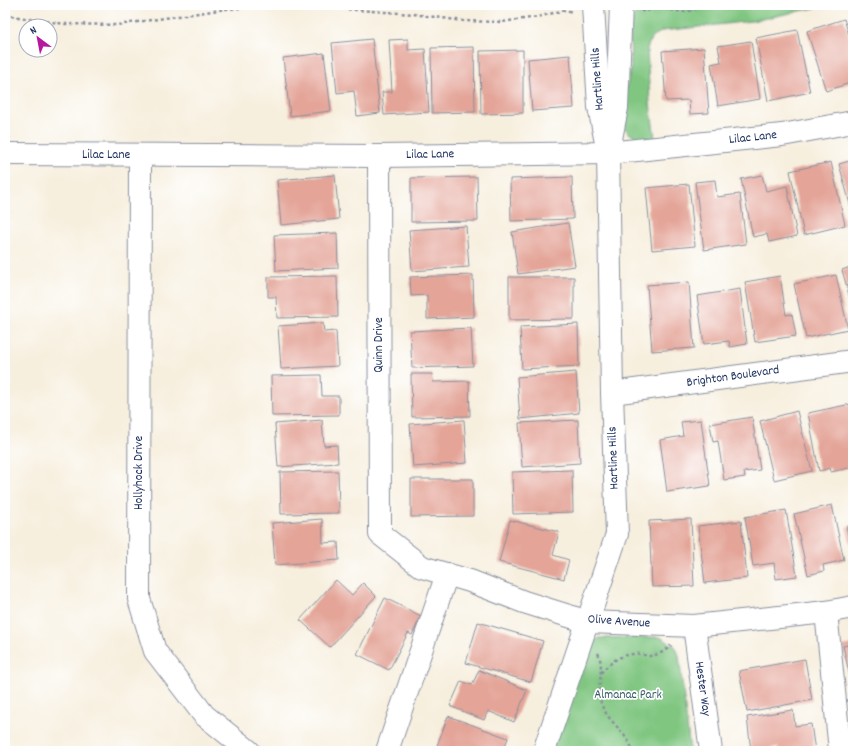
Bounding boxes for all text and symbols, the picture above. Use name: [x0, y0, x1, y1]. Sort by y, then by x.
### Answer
north arrow: [18, 18, 58, 58]
text: N: [27, 23, 41, 39]
street label: Hartline Hills: [586, 47, 610, 111]
street label: Lilac Lane: [728, 126, 778, 150]
street label: Lilac Lane: [406, 145, 455, 165]
street label: Lilac Lane: [82, 146, 130, 165]
street label: Quinn Drive: [370, 317, 389, 373]
street label: Brighton Boulevard: [685, 361, 781, 393]
street label: Hartline Hills: [603, 426, 625, 490]
street label: Hollyhock Drive: [130, 436, 149, 510]
street label: Olive Avenue: [587, 610, 651, 634]
street label: Hester Way: [689, 660, 715, 718]
park label: Almanac Park: [594, 686, 662, 705]

